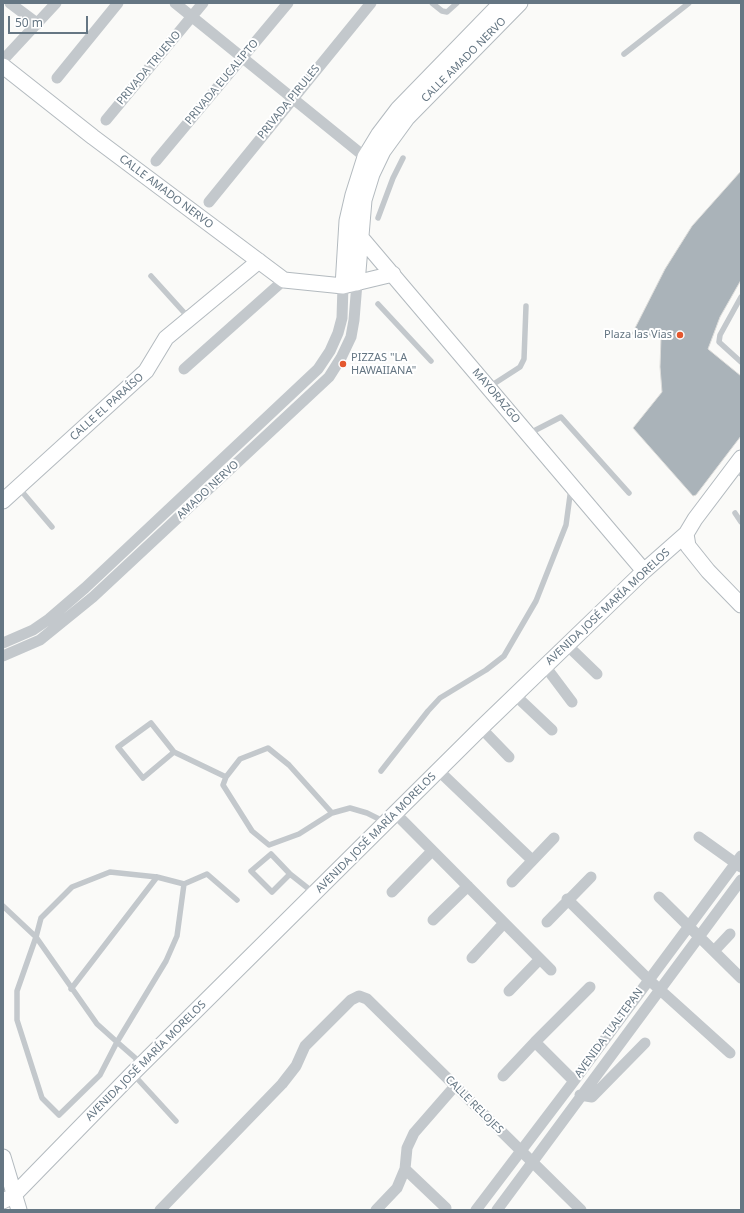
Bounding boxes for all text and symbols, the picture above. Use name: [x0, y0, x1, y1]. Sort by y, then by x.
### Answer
scale bar: [10, 8, 90, 34]
text: 50 m: [15, 14, 43, 31]
street label: CALLE AMADO NERVO: [419, 15, 509, 105]
street label: PRIVADA TRUENO: [114, 28, 184, 108]
street label: PRIVADA EUCALIPTO: [183, 37, 261, 127]
street label: PRIVADA PIRULES: [255, 62, 323, 142]
street label: CALLE AMADO NERVO: [116, 152, 216, 232]
place label: Plaza las Vias: [604, 328, 672, 342]
marker: Plaza las Vias: [675, 330, 685, 340]
place label: PIZZAS "LA HAWAIIANA": [351, 351, 416, 377]
marker: PIZZAS "LA HAWAIIANA": [338, 359, 348, 369]
street label: MAYORAZGO: [469, 366, 523, 426]
street label: CALLE EL PARAÍSO: [67, 370, 147, 444]
street label: AMADO NERVO: [174, 458, 242, 522]
street label: AVENIDA JOSÉ MARÍA MORELOS: [543, 546, 673, 668]
street label: AVENIDA JOSÉ MARÍA MORELOS: [313, 770, 439, 896]
street label: AVENIDA TLALTEPAN: [572, 986, 646, 1080]
street label: AVENIDA JOSÉ MARÍA MORELOS: [83, 998, 209, 1124]
street label: CALLE RELOJES: [442, 1073, 506, 1137]

